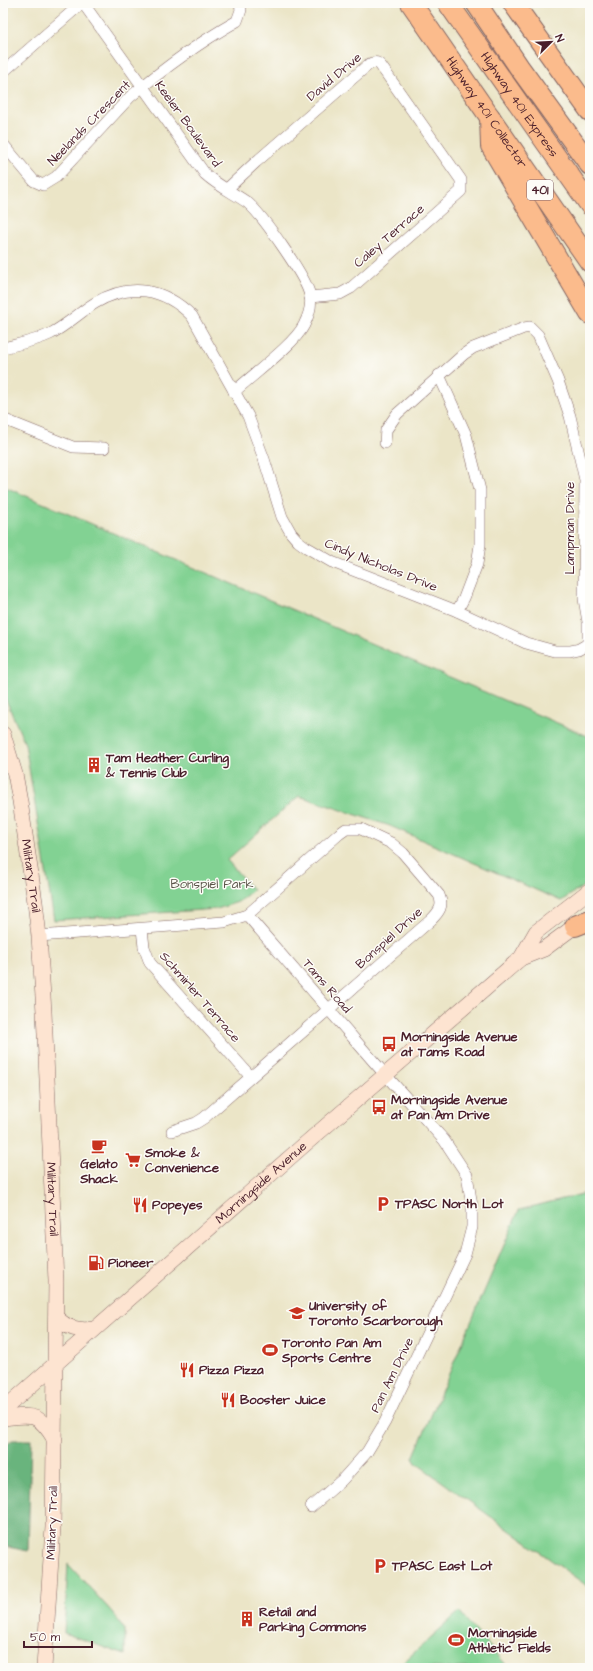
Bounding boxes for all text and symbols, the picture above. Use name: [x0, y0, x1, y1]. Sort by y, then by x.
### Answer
north arrow: [531, 22, 571, 62]
text: N: [551, 32, 568, 44]
street label: Highway 401 Express: [476, 48, 563, 161]
street label: David Drive: [303, 49, 365, 105]
street label: Highway 401 Collector: [442, 53, 532, 172]
street label: Neelands Crescent: [43, 76, 135, 170]
street label: Keeler Boulevard: [150, 77, 226, 171]
road number: 401: [527, 180, 553, 200]
street label: Caley Terrace: [350, 200, 429, 273]
street label: Lampman Drive: [561, 482, 579, 574]
street label: Cindy Nicholas Drive: [321, 534, 440, 597]
place label: Tam Heather Curling & Tennis Club: [105, 749, 229, 782]
building icon: Tam Heather Curling & Tennis Club: [85, 756, 103, 774]
street label: Military Trail: [17, 838, 45, 914]
park label: Bonspiel Park: [170, 875, 254, 893]
street label: Bonspiel Drive: [352, 903, 426, 973]
street label: Schmirler Terrace: [155, 948, 245, 1046]
street label: Tams Road: [298, 955, 356, 1017]
place label: Morningside Avenue at Tams Road: [400, 1028, 518, 1061]
bus stop icon: Morningside Avenue at Tams Road: [380, 1035, 398, 1053]
place label: Morningside Avenue at Pan Am Drive: [390, 1091, 508, 1124]
bus stop icon: Morningside Avenue at Pan Am Drive: [370, 1098, 388, 1116]
cafe icon: Gelato Shack: [90, 1137, 108, 1155]
street label: Morningside Avenue: [211, 1137, 311, 1228]
place label: Smoke & Convenience: [144, 1144, 219, 1177]
supermarket icon: Smoke & Convenience: [124, 1151, 142, 1169]
place label: Gelato Shack: [79, 1155, 119, 1188]
street label: Military Trail: [42, 1162, 63, 1237]
parking icon: TPASC North Lot: [374, 1195, 392, 1213]
place label: TPASC North Lot: [394, 1195, 504, 1213]
restaurant icon: Popeyes: [131, 1196, 149, 1214]
place label: Popeyes: [152, 1196, 203, 1215]
fuel station icon: Pioneer: [87, 1254, 105, 1272]
place label: Pioneer: [108, 1254, 154, 1272]
place label: University of Toronto Scarborough: [308, 1297, 443, 1332]
school or university icon: University of Toronto Scarborough: [288, 1304, 306, 1322]
place label: Toronto Pan Am Sports Centre: [281, 1334, 382, 1368]
street label: Pan Am Drive: [366, 1334, 418, 1416]
sports icon: Toronto Pan Am Sports Centre: [261, 1341, 279, 1359]
restaurant icon: Pizza Pizza: [178, 1361, 196, 1379]
place label: Pizza Pizza: [199, 1361, 264, 1379]
restaurant icon: Booster Juice: [219, 1391, 237, 1409]
place label: Booster Juice: [240, 1391, 326, 1409]
street label: Military Trail: [42, 1486, 63, 1560]
parking icon: TPASC East Lot: [371, 1557, 389, 1575]
place label: TPASC East Lot: [391, 1557, 493, 1575]
place label: Retail and Parking Commons: [259, 1603, 367, 1638]
building icon: Retail and Parking Commons: [238, 1610, 256, 1628]
scale bar: [24, 1623, 92, 1649]
place label: Morningside Athletic Fields: [468, 1624, 551, 1657]
text: 50 m: [30, 1629, 61, 1646]
sports icon: Morningside Athletic Fields: [447, 1631, 465, 1649]

